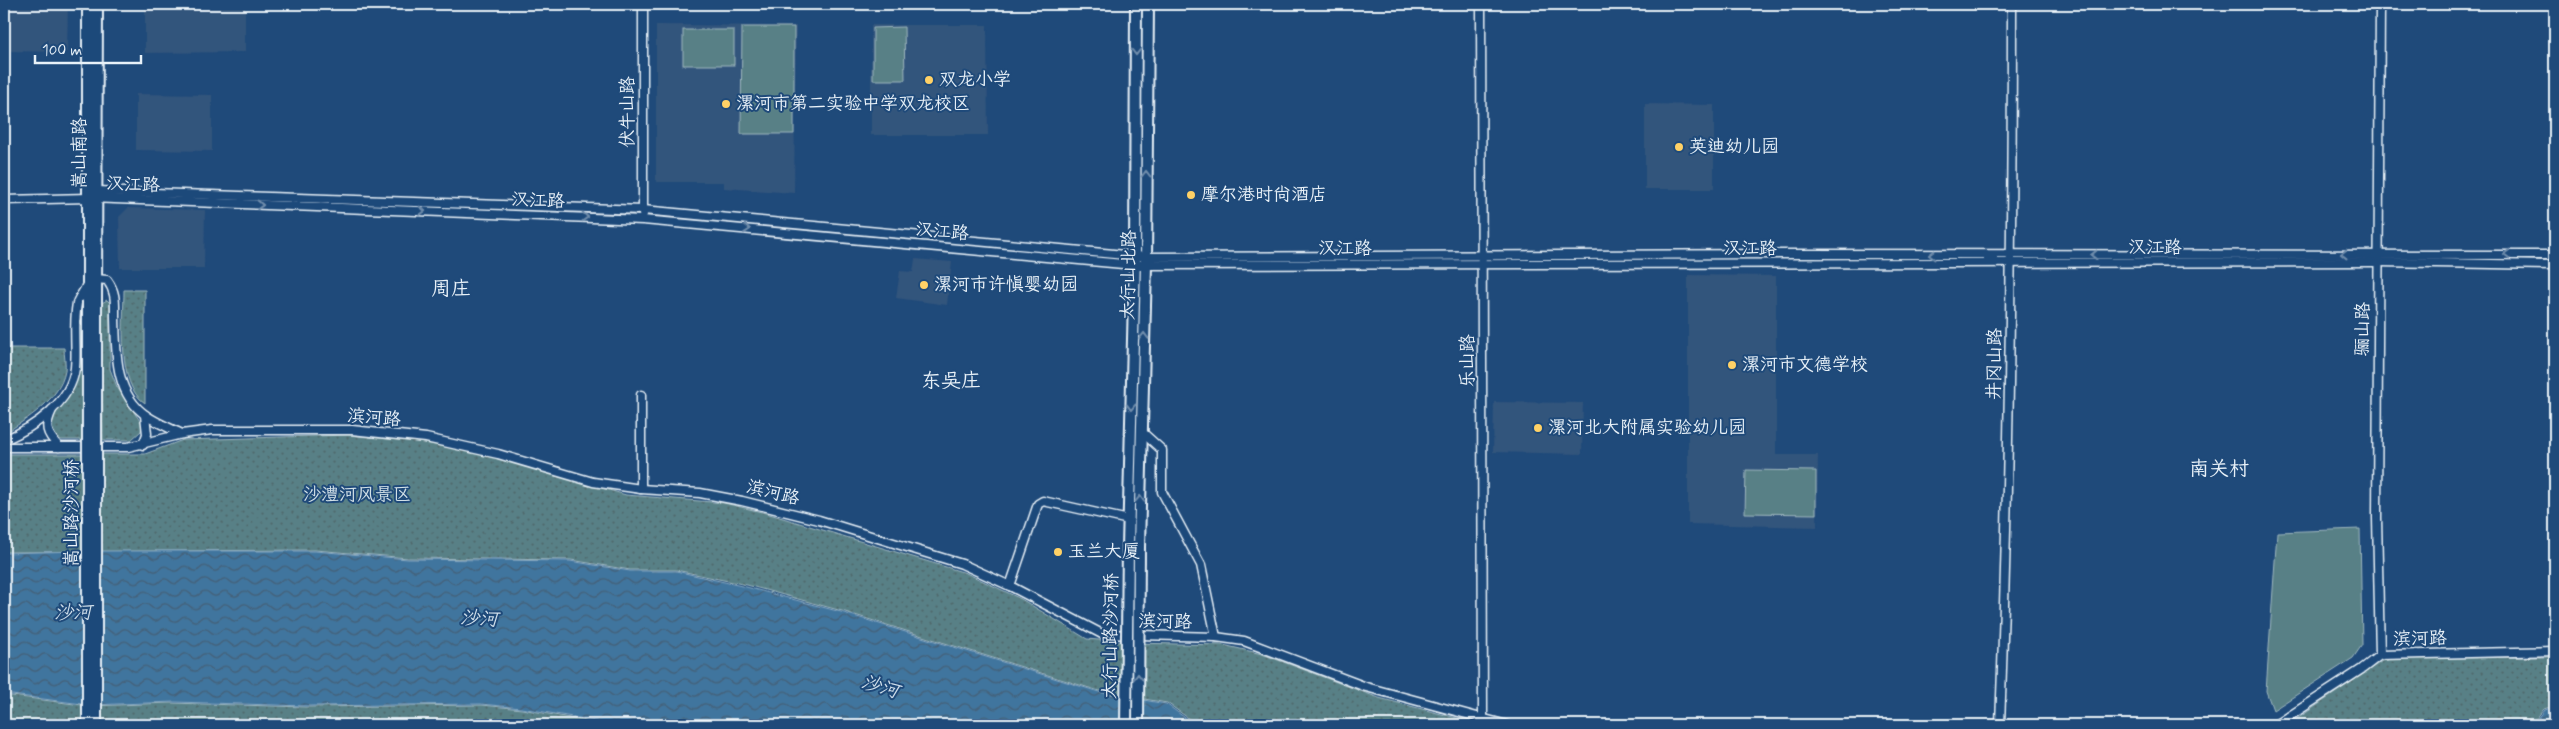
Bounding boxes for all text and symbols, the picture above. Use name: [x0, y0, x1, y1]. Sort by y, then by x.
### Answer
scale bar: [35, 32, 141, 64]
text: 100 m: [42, 41, 82, 61]
one-way arrow: [1131, 49, 1141, 57]
place label: 双龙小学: [939, 68, 1011, 92]
marker: 双龙小学: [923, 74, 935, 86]
street label: 伏牛山路: [616, 76, 640, 148]
place label: 漯河市第二实验中学双龙校区: [736, 92, 970, 116]
marker: 漯河市第二实验中学双龙校区: [720, 98, 732, 110]
street label: 嵩山南路: [68, 117, 92, 189]
place label: 英迪幼儿园: [1689, 135, 1779, 159]
marker: 英迪幼儿园: [1673, 141, 1685, 153]
one-way arrow: [1141, 169, 1152, 177]
street label: 汉江路: [106, 172, 160, 198]
place label: 摩尔港时尚酒店: [1201, 183, 1327, 207]
street label: 汉江路: [511, 188, 565, 214]
marker: 摩尔港时尚酒店: [1185, 189, 1197, 201]
one-way arrow: [256, 199, 264, 210]
one-way arrow: [419, 206, 427, 216]
one-way arrow: [581, 212, 589, 223]
street label: 汉江路: [914, 218, 970, 246]
one-way arrow: [743, 224, 751, 235]
street label: 太行山北路: [1116, 230, 1142, 320]
street label: 汉江路: [2128, 236, 2182, 260]
street label: 汉江路: [1318, 237, 1372, 261]
street label: 汉江路: [1723, 237, 1777, 261]
one-way arrow: [1927, 249, 1935, 260]
one-way arrow: [2340, 249, 2348, 259]
one-way arrow: [2502, 249, 2510, 259]
one-way arrow: [2090, 250, 2098, 260]
place label: 漯河市许慎婴幼园: [934, 273, 1078, 297]
district label: 周庄: [431, 276, 471, 303]
marker: 漯河市许慎婴幼园: [918, 279, 930, 291]
street label: 骊山路: [2351, 302, 2375, 356]
street label: 井冈山路: [1982, 328, 2008, 400]
one-way arrow: [1139, 332, 1150, 340]
street label: 乐山路: [1456, 334, 1480, 388]
place label: 漯河市文德学校: [1742, 353, 1868, 377]
marker: 漯河市文德学校: [1726, 359, 1738, 371]
district label: 东吴庄: [921, 368, 981, 395]
street label: 滨河路: [346, 404, 402, 432]
one-way arrow: [1126, 404, 1136, 412]
place label: 漯河北大附属实验幼儿园: [1548, 416, 1746, 440]
marker: 漯河北大附属实验幼儿园: [1532, 422, 1544, 434]
district label: 南关村: [2189, 456, 2249, 483]
street label: 嵩山路沙河桥: [60, 459, 84, 567]
street label: 滨河路: [744, 475, 802, 511]
park label: 沙澧河风景区: [303, 483, 411, 507]
one-way arrow: [1135, 494, 1146, 502]
place label: 玉兰大厦: [1068, 540, 1140, 564]
marker: 玉兰大厦: [1052, 546, 1064, 558]
street label: 太行山路沙河桥: [1098, 573, 1124, 699]
water label: 沙河: [54, 600, 95, 626]
water label: 沙河: [459, 606, 502, 633]
street label: 滨河路: [1138, 610, 1192, 634]
street label: 滨河路: [2393, 627, 2447, 651]
water label: 沙河: [858, 669, 905, 705]
one-way arrow: [1133, 672, 1143, 680]

